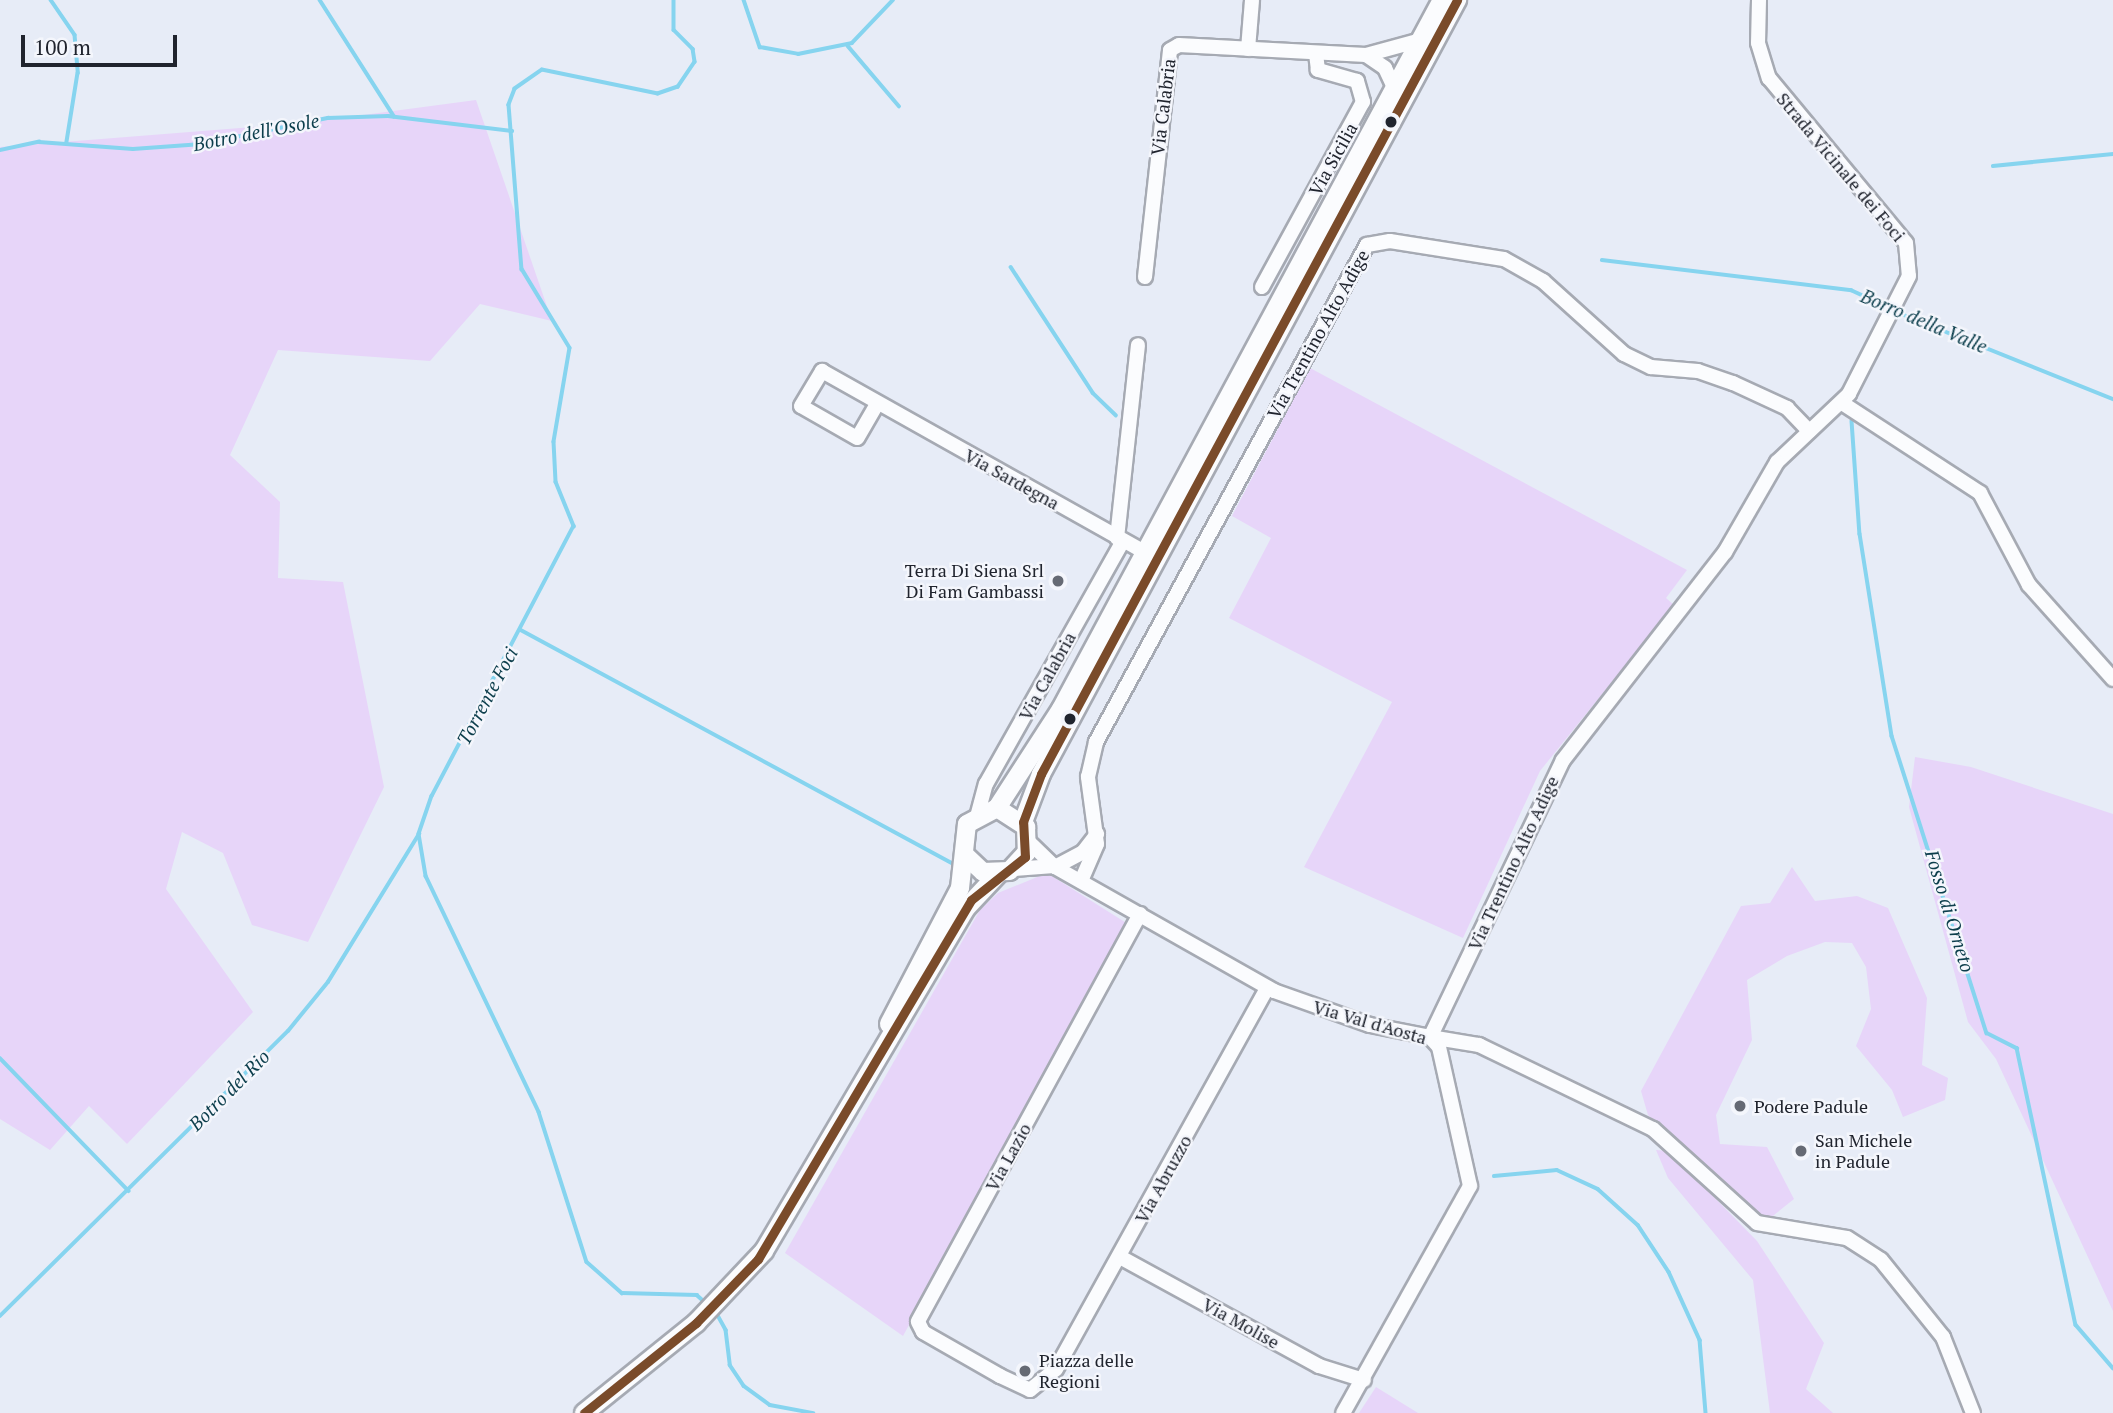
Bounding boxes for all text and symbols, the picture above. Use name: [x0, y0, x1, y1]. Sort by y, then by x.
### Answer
scale bar: [24, 21, 180, 65]
text: 100 m: [34, 33, 91, 61]
street label: Via Calabria: [1146, 57, 1180, 157]
street label: Strada Vicinale dei Foci: [1772, 88, 1910, 246]
water label: Botro dell'Osole: [191, 109, 321, 155]
unlabelled marker: [1384, 115, 1398, 129]
street label: Via Sicilia: [1304, 119, 1362, 199]
street label: Via Trentino Alto Adige: [1262, 245, 1374, 423]
water label: Borro della Valle: [1857, 284, 1991, 358]
street label: Via Sardegna: [961, 444, 1063, 514]
place label: Terra Di Siena Srl Di Fam Gambassi: [905, 560, 1044, 602]
marker: Terra Di Siena Srl Di Fam Gambassi: [1050, 573, 1066, 589]
street label: Via Calabria: [1014, 628, 1080, 724]
water label: Torrente Foci: [452, 643, 522, 749]
unlabelled marker: [1063, 712, 1077, 726]
street label: Via Trentino Alto Adige: [1463, 772, 1563, 954]
water label: Fosso di Orneto: [1921, 847, 1979, 975]
street label: Via Val d'Aosta: [1310, 995, 1430, 1049]
water label: Botro del Rio: [184, 1045, 274, 1135]
place label: Podere Padule: [1754, 1095, 1868, 1117]
marker: Podere Padule: [1732, 1098, 1748, 1114]
street label: Via Lazio: [981, 1119, 1035, 1195]
place label: San Michele in Padule: [1815, 1130, 1912, 1172]
street label: Via Abruzzo: [1130, 1131, 1196, 1227]
marker: San Michele in Padule: [1793, 1143, 1809, 1159]
street label: Via Molise: [1199, 1293, 1283, 1353]
place label: Piazza delle Regioni: [1039, 1350, 1134, 1392]
marker: Piazza delle Regioni: [1017, 1363, 1033, 1379]

